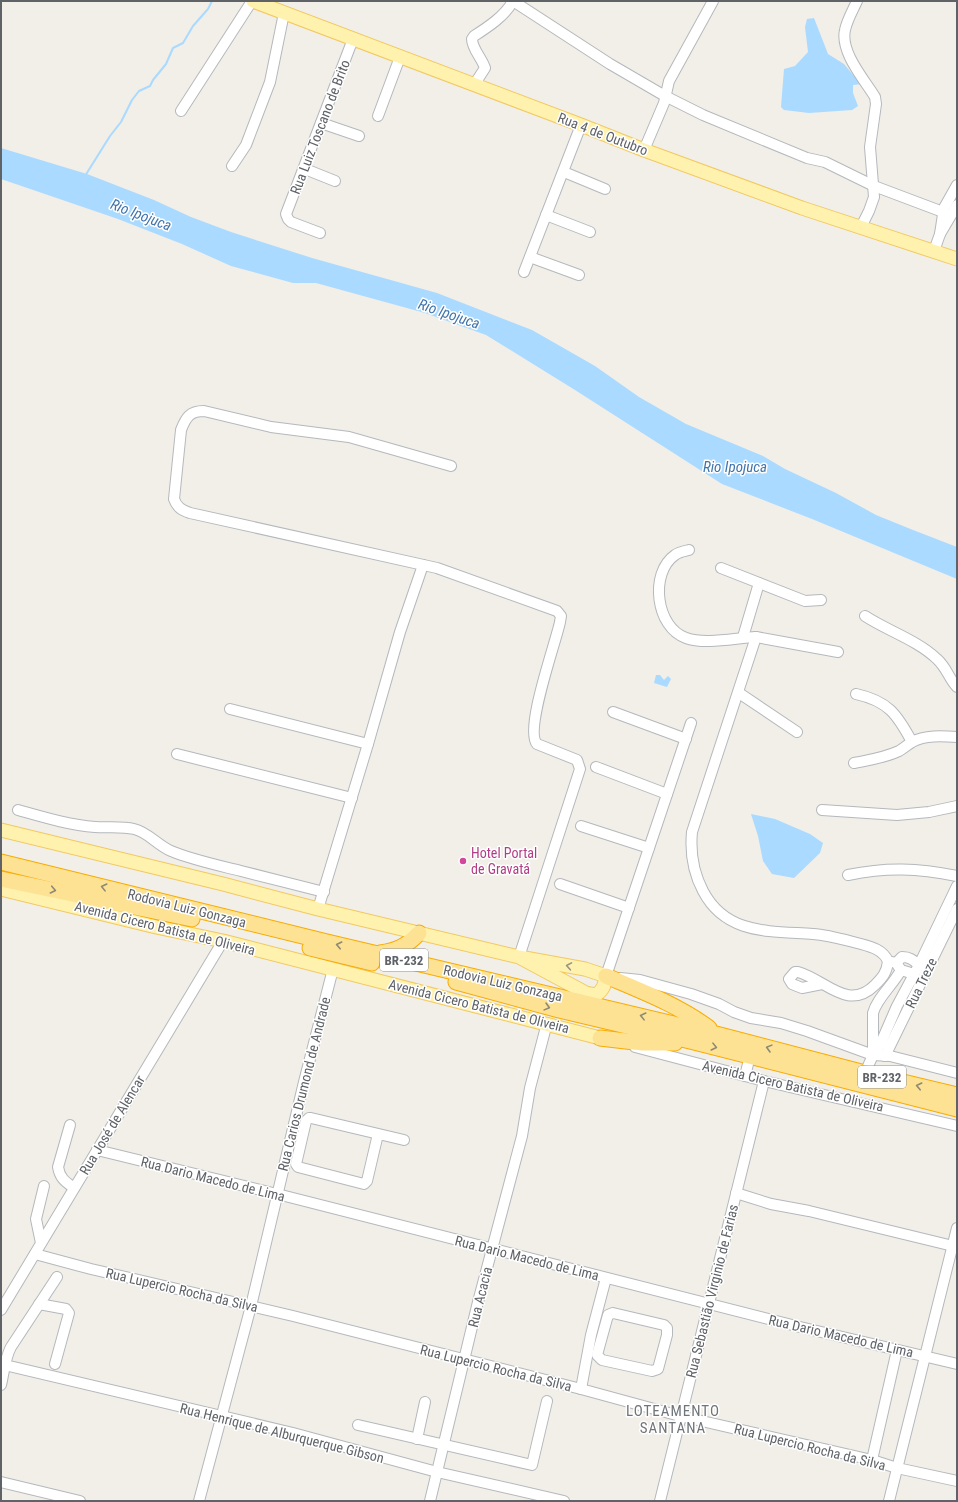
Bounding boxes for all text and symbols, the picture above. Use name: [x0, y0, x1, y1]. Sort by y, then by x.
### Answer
street label: Rua Luiz Toscano de Brito: [287, 58, 353, 196]
street label: Rua 4 de Outubro: [556, 109, 650, 159]
water label: Rio Ipojuca: [108, 195, 174, 235]
water label: Rio Ipojuca: [416, 295, 482, 333]
water label: Rio Ipojuca: [703, 458, 767, 476]
place label: Hotel Portal de Gravatá: [471, 845, 537, 877]
marker: Hotel Portal de Gravatá: [458, 856, 468, 866]
one-way arrow: [101, 884, 107, 892]
one-way arrow: [50, 885, 56, 893]
street label: Rodovia Luiz Gonzaga: [126, 886, 248, 930]
street label: Avenida Cicero Batista de Oliveira: [73, 898, 257, 958]
one-way arrow: [336, 941, 342, 949]
road number: BR-232: [380, 949, 428, 971]
street label: Rua Treze: [902, 955, 940, 1011]
street label: Rodovia Luiz Gonzaga: [442, 962, 564, 1004]
one-way arrow: [566, 962, 572, 971]
street label: Avenida Cicero Batista de Oliveira: [387, 976, 571, 1036]
street label: Rua Carios Drumond de Andrade: [275, 995, 334, 1173]
one-way arrow: [544, 1002, 550, 1010]
one-way arrow: [640, 1012, 647, 1021]
one-way arrow: [710, 1042, 717, 1051]
one-way arrow: [766, 1044, 773, 1053]
street label: Avenida Cicero Batista de Oliveira: [701, 1057, 885, 1115]
road number: BR-232: [858, 1066, 906, 1088]
street label: Rua José de Alencar: [76, 1073, 148, 1177]
one-way arrow: [916, 1083, 922, 1091]
street label: Rua Dario Macedo de Lima: [139, 1153, 287, 1205]
street label: Rua Sebastião Virginio de Farias: [683, 1203, 741, 1379]
street label: Rua Dario Macedo de Lima: [453, 1232, 601, 1284]
street label: Rua Lupercio Rocha da Silva: [104, 1265, 260, 1315]
street label: Rua Acacia: [465, 1265, 495, 1329]
street label: Rua Dario Macedo de Lima: [767, 1312, 915, 1360]
street label: Rua Lupercio Rocha da Silva: [419, 1341, 573, 1395]
street label: Rua Henrique de Alburquerque Gibson: [178, 1400, 386, 1466]
district label: LOTEAMENTO SANTANA: [626, 1402, 720, 1437]
street label: Rua Lupercio Rocha da Silva: [733, 1420, 887, 1474]

